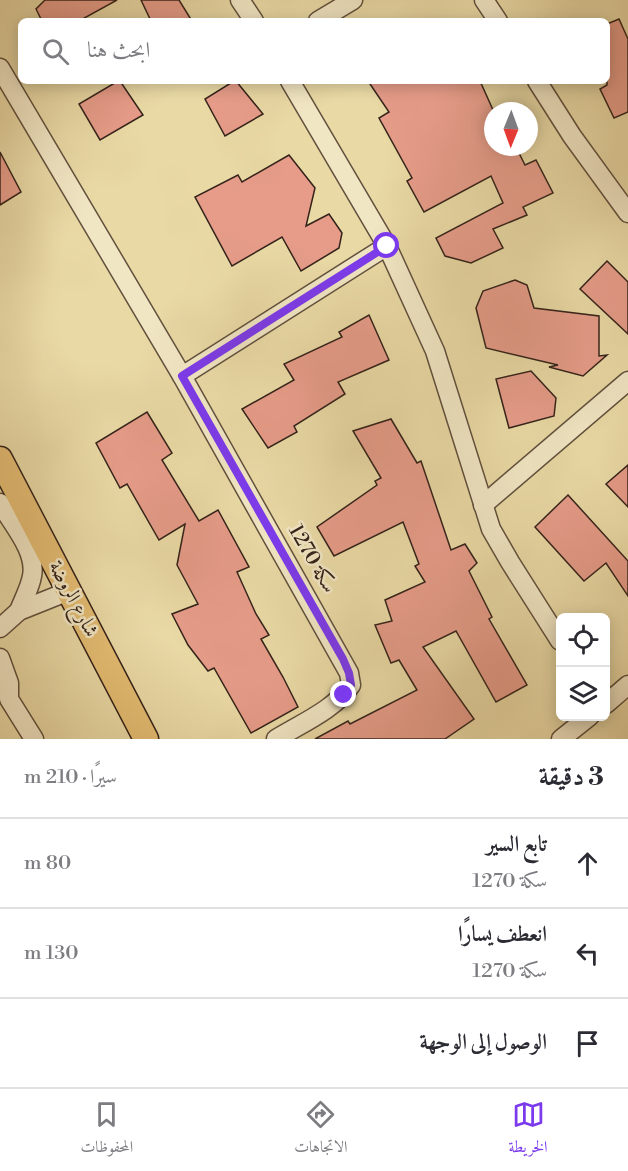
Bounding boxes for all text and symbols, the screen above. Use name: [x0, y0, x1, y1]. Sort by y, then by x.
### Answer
search box: [18, 18, 610, 84]
icon: search: [39, 35, 72, 68]
text: ابحث هنا: [87, 37, 150, 64]
north arrow: [484, 102, 538, 156]
route start: [373, 232, 399, 258]
street label: سكة 1270: [283, 520, 341, 598]
street label: شارع الروضة: [39, 557, 103, 643]
map controls: [556, 613, 610, 721]
button: locate: [556, 613, 610, 667]
button: layers: [556, 667, 610, 721]
route end: [330, 681, 356, 707]
text: 3 دقيقة: [539, 761, 604, 793]
text: سيرًا · 210 m: [24, 765, 117, 790]
text: تابع السير: [486, 831, 547, 858]
icon: ahead: [571, 847, 604, 880]
text: 80 m: [24, 851, 71, 876]
text: سكة 1270: [472, 869, 547, 894]
text: انعطف يسارًا: [458, 921, 547, 948]
icon: left: [571, 937, 604, 970]
text: 130 m: [24, 941, 79, 966]
text: سكة 1270: [472, 959, 547, 984]
icon: arrive: [571, 1027, 604, 1060]
text: الوصول إلى الوجهة: [419, 1029, 547, 1056]
tab: المحفوظات: [81, 1098, 133, 1162]
tab: الاتجاهات: [294, 1098, 348, 1162]
tab: الخريطة: [509, 1098, 548, 1162]

